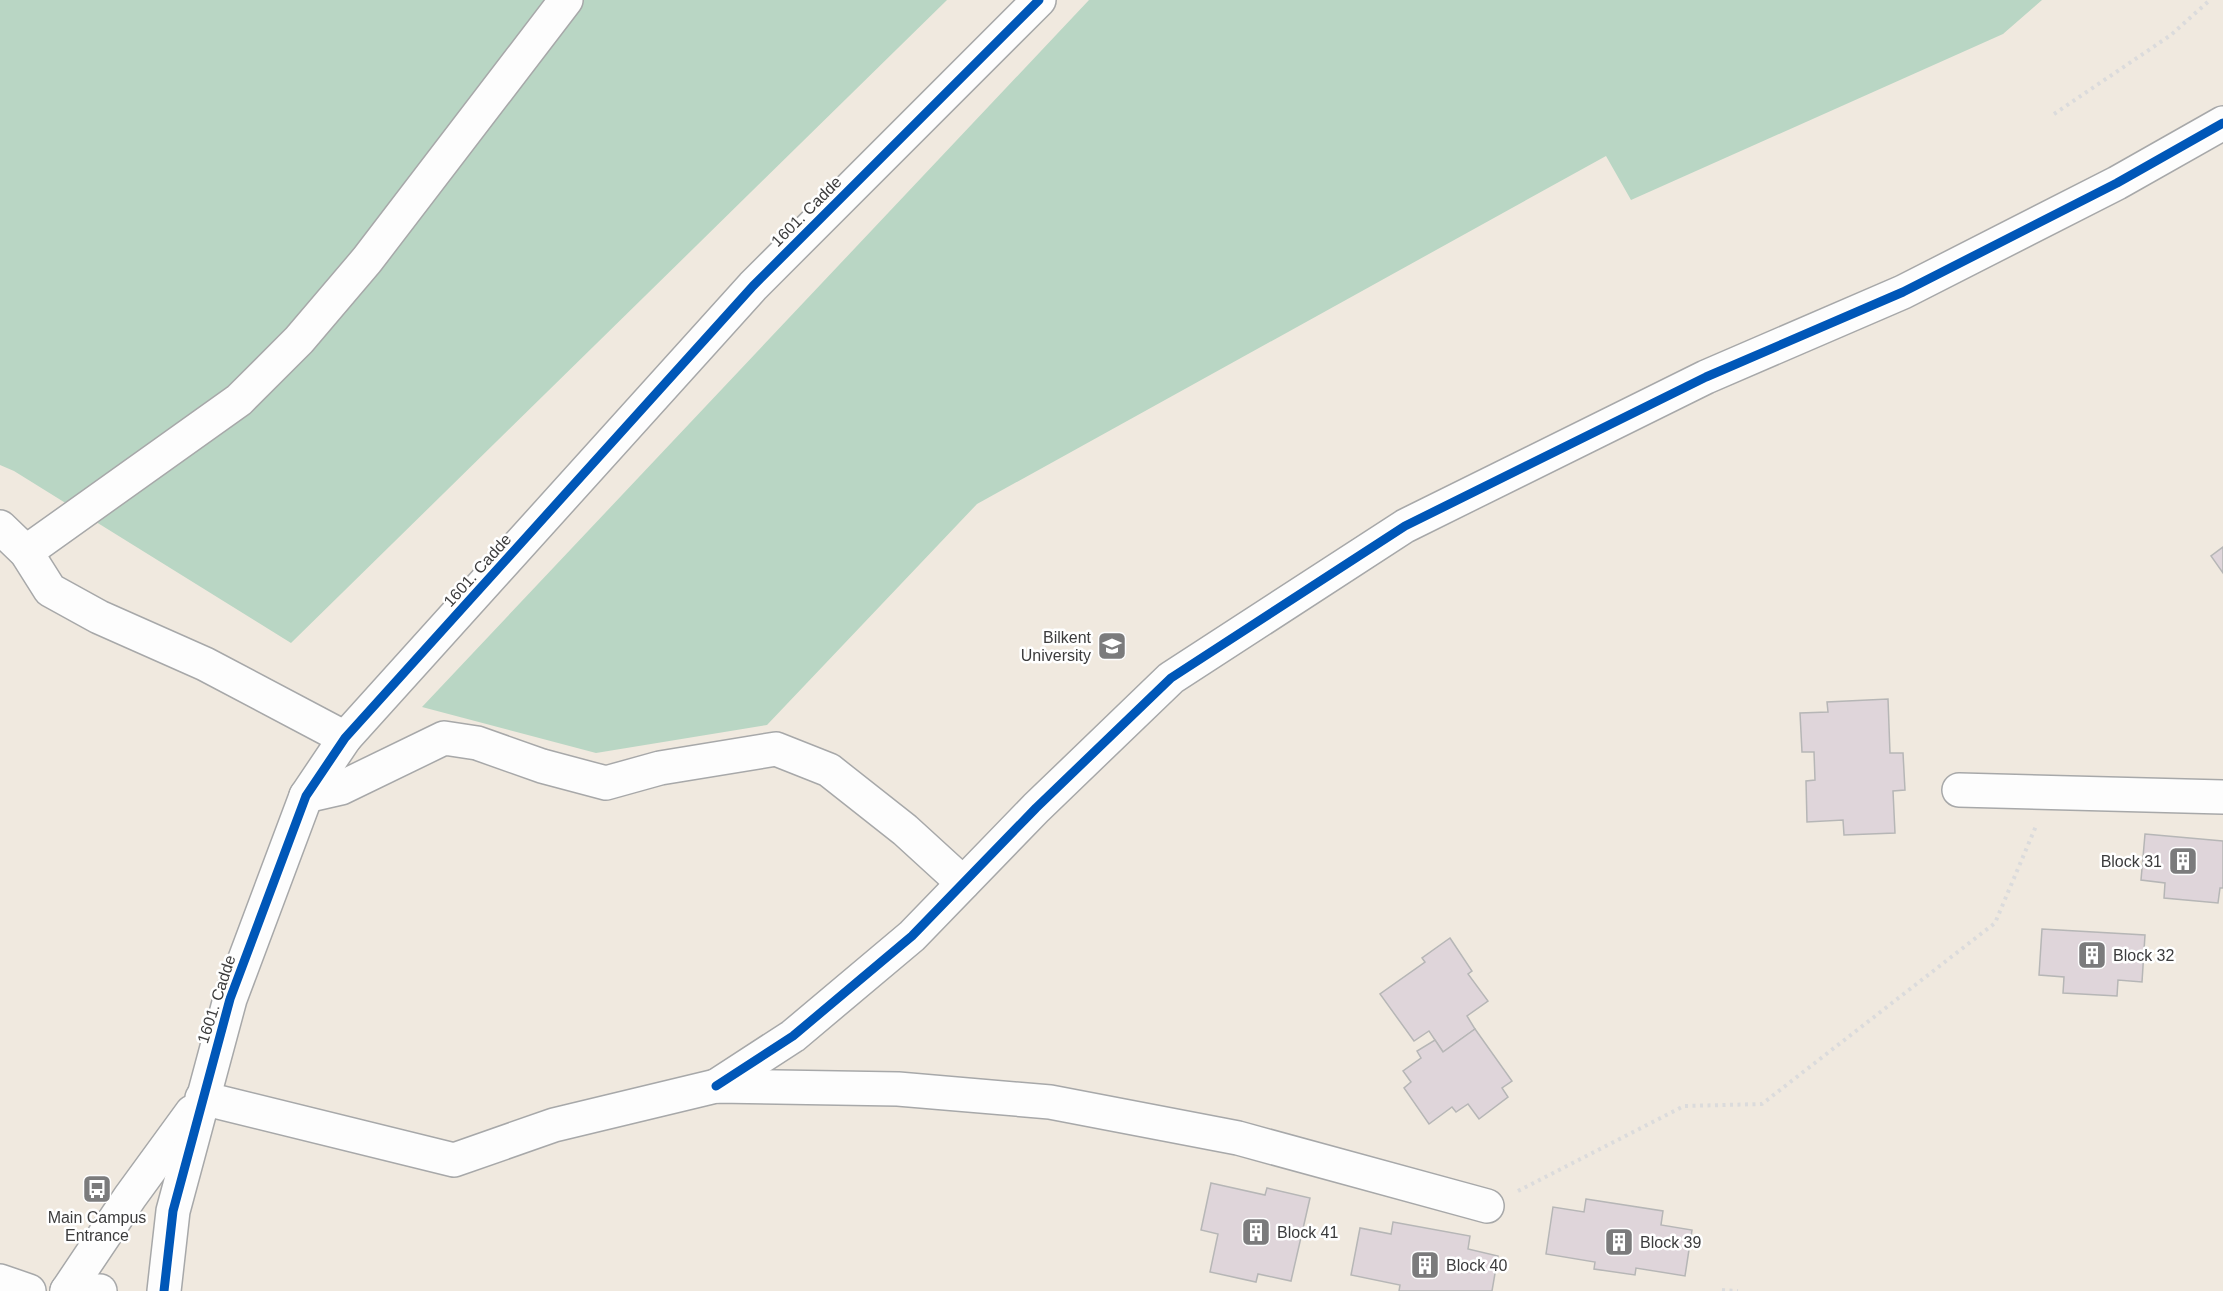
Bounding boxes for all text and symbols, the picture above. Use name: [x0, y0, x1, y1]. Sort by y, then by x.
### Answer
street label: 1601. Cadde: [768, 173, 845, 250]
street label: 1601. Cadde: [440, 531, 514, 610]
place label: Bilkent University: [1021, 629, 1092, 664]
school or university icon: Bilkent University: [1096, 630, 1128, 662]
building icon: Block 31: [2167, 845, 2199, 877]
place label: Block 31: [2101, 853, 2162, 870]
building icon: Block 32: [2076, 939, 2108, 971]
place label: Block 32: [2113, 947, 2174, 964]
street label: 1601. Cadde: [194, 953, 239, 1045]
bus stop icon: Main Campus Entrance: [81, 1173, 113, 1205]
place label: Main Campus Entrance: [48, 1209, 146, 1244]
building icon: Block 41: [1240, 1216, 1272, 1248]
place label: Block 41: [1277, 1224, 1338, 1241]
building icon: Block 39: [1603, 1226, 1635, 1258]
place label: Block 39: [1640, 1234, 1701, 1251]
building icon: Block 40: [1409, 1249, 1441, 1281]
place label: Block 40: [1446, 1257, 1507, 1274]

